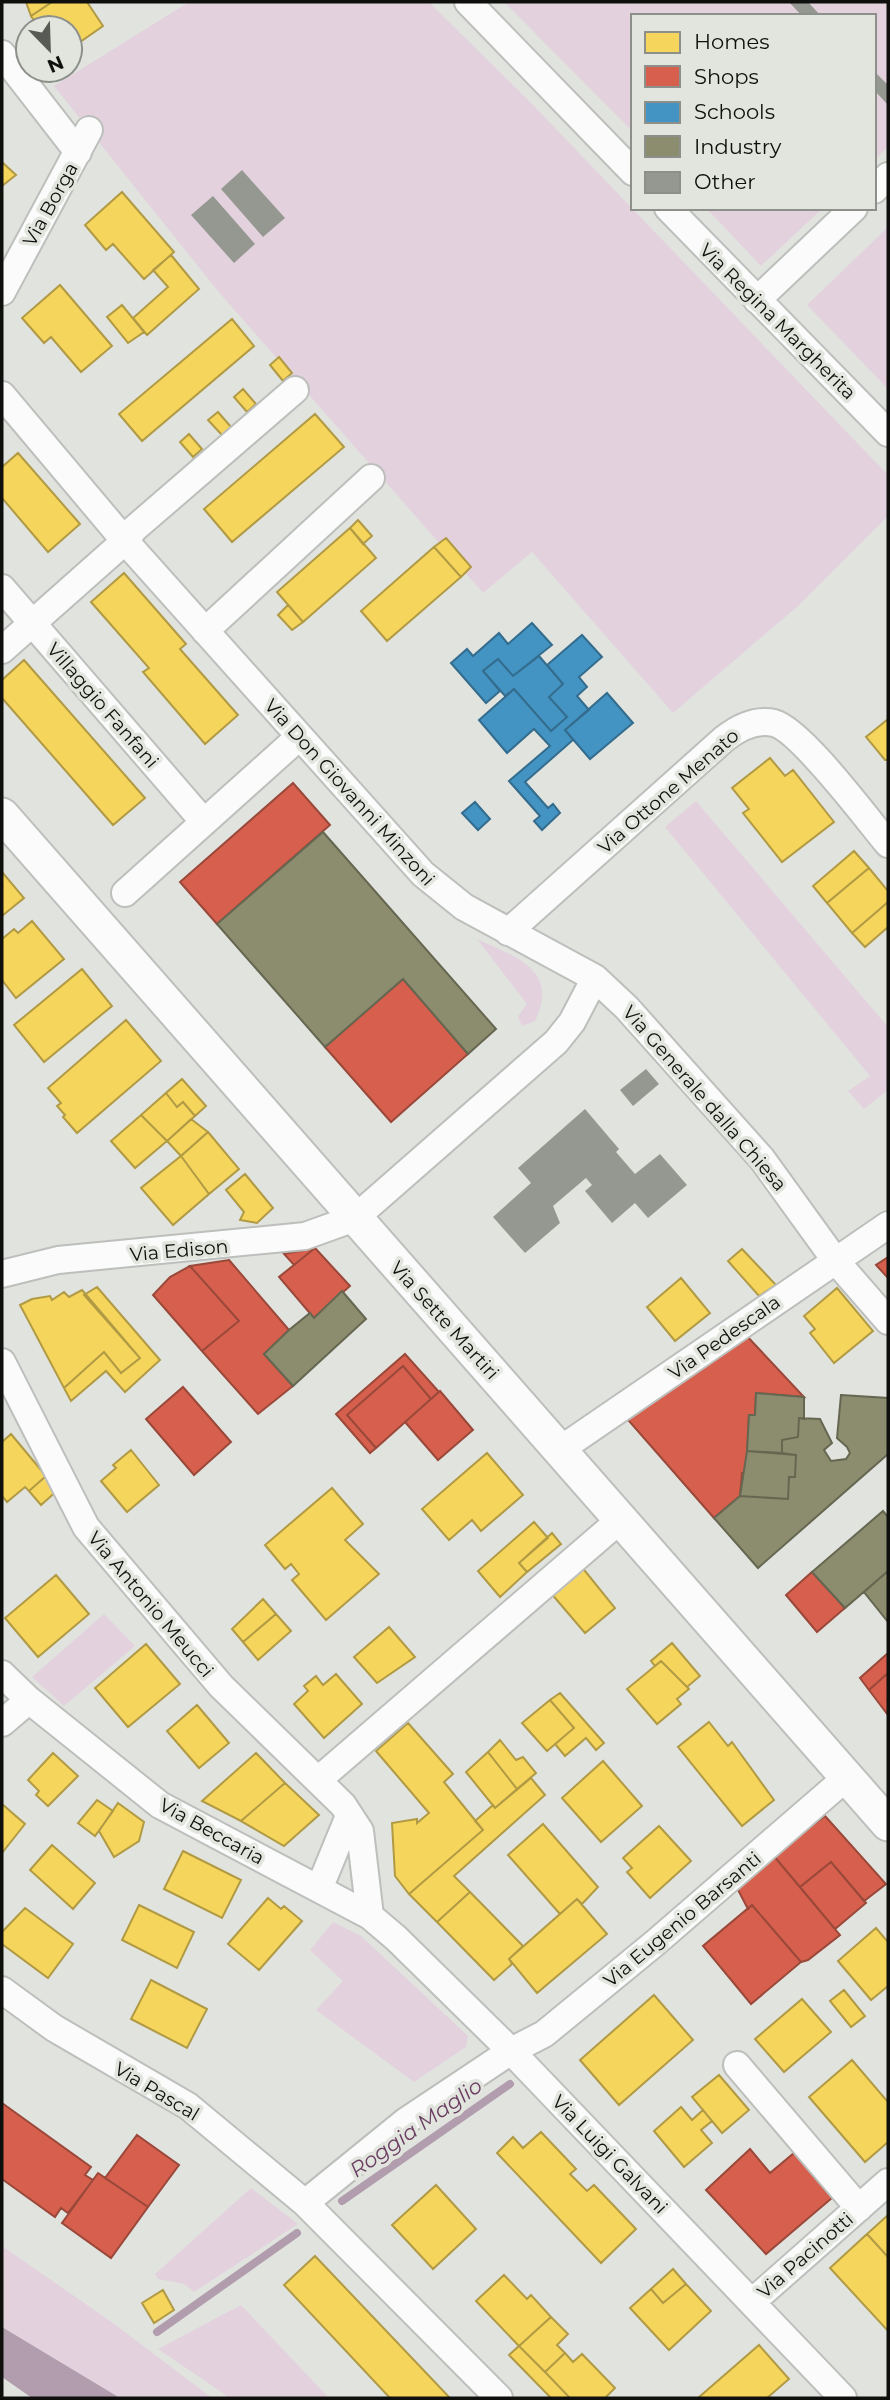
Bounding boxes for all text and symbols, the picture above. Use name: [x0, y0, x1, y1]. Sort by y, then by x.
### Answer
north arrow: [14, 14, 84, 84]
legend: [631, 14, 876, 210]
text: Homes: [694, 29, 769, 54]
text: N: [44, 51, 67, 78]
text: Shops: [694, 64, 759, 89]
text: Schools: [694, 99, 775, 124]
text: Industry: [694, 134, 782, 159]
street label: Via Borga: [18, 158, 83, 250]
text: Other: [694, 169, 756, 194]
street label: Via Regina Margherita: [695, 238, 861, 404]
street label: Villaggio Fanfani: [42, 638, 163, 773]
street label: Via Don Giovanni Minzoni: [260, 694, 440, 891]
street label: Via Ottone Menato: [593, 724, 744, 859]
street label: Via Generale dalla Chiesa: [618, 1001, 791, 1196]
street label: Via Edison: [129, 1235, 229, 1266]
street label: Via Sette Martiri: [385, 1256, 504, 1384]
street label: Via Pedescala: [664, 1290, 785, 1384]
street label: Via Antonio Meucci: [83, 1527, 218, 1682]
street label: Via Beccaria: [155, 1793, 268, 1870]
street label: Via Eugenio Barsanti: [599, 1847, 766, 1992]
street label: Via Pascal: [110, 2057, 203, 2126]
water label: Roggia Maglio: [345, 2073, 487, 2182]
street label: Via Luigi Galvani: [547, 2090, 672, 2219]
street label: Via Pacinotti: [753, 2207, 858, 2303]

